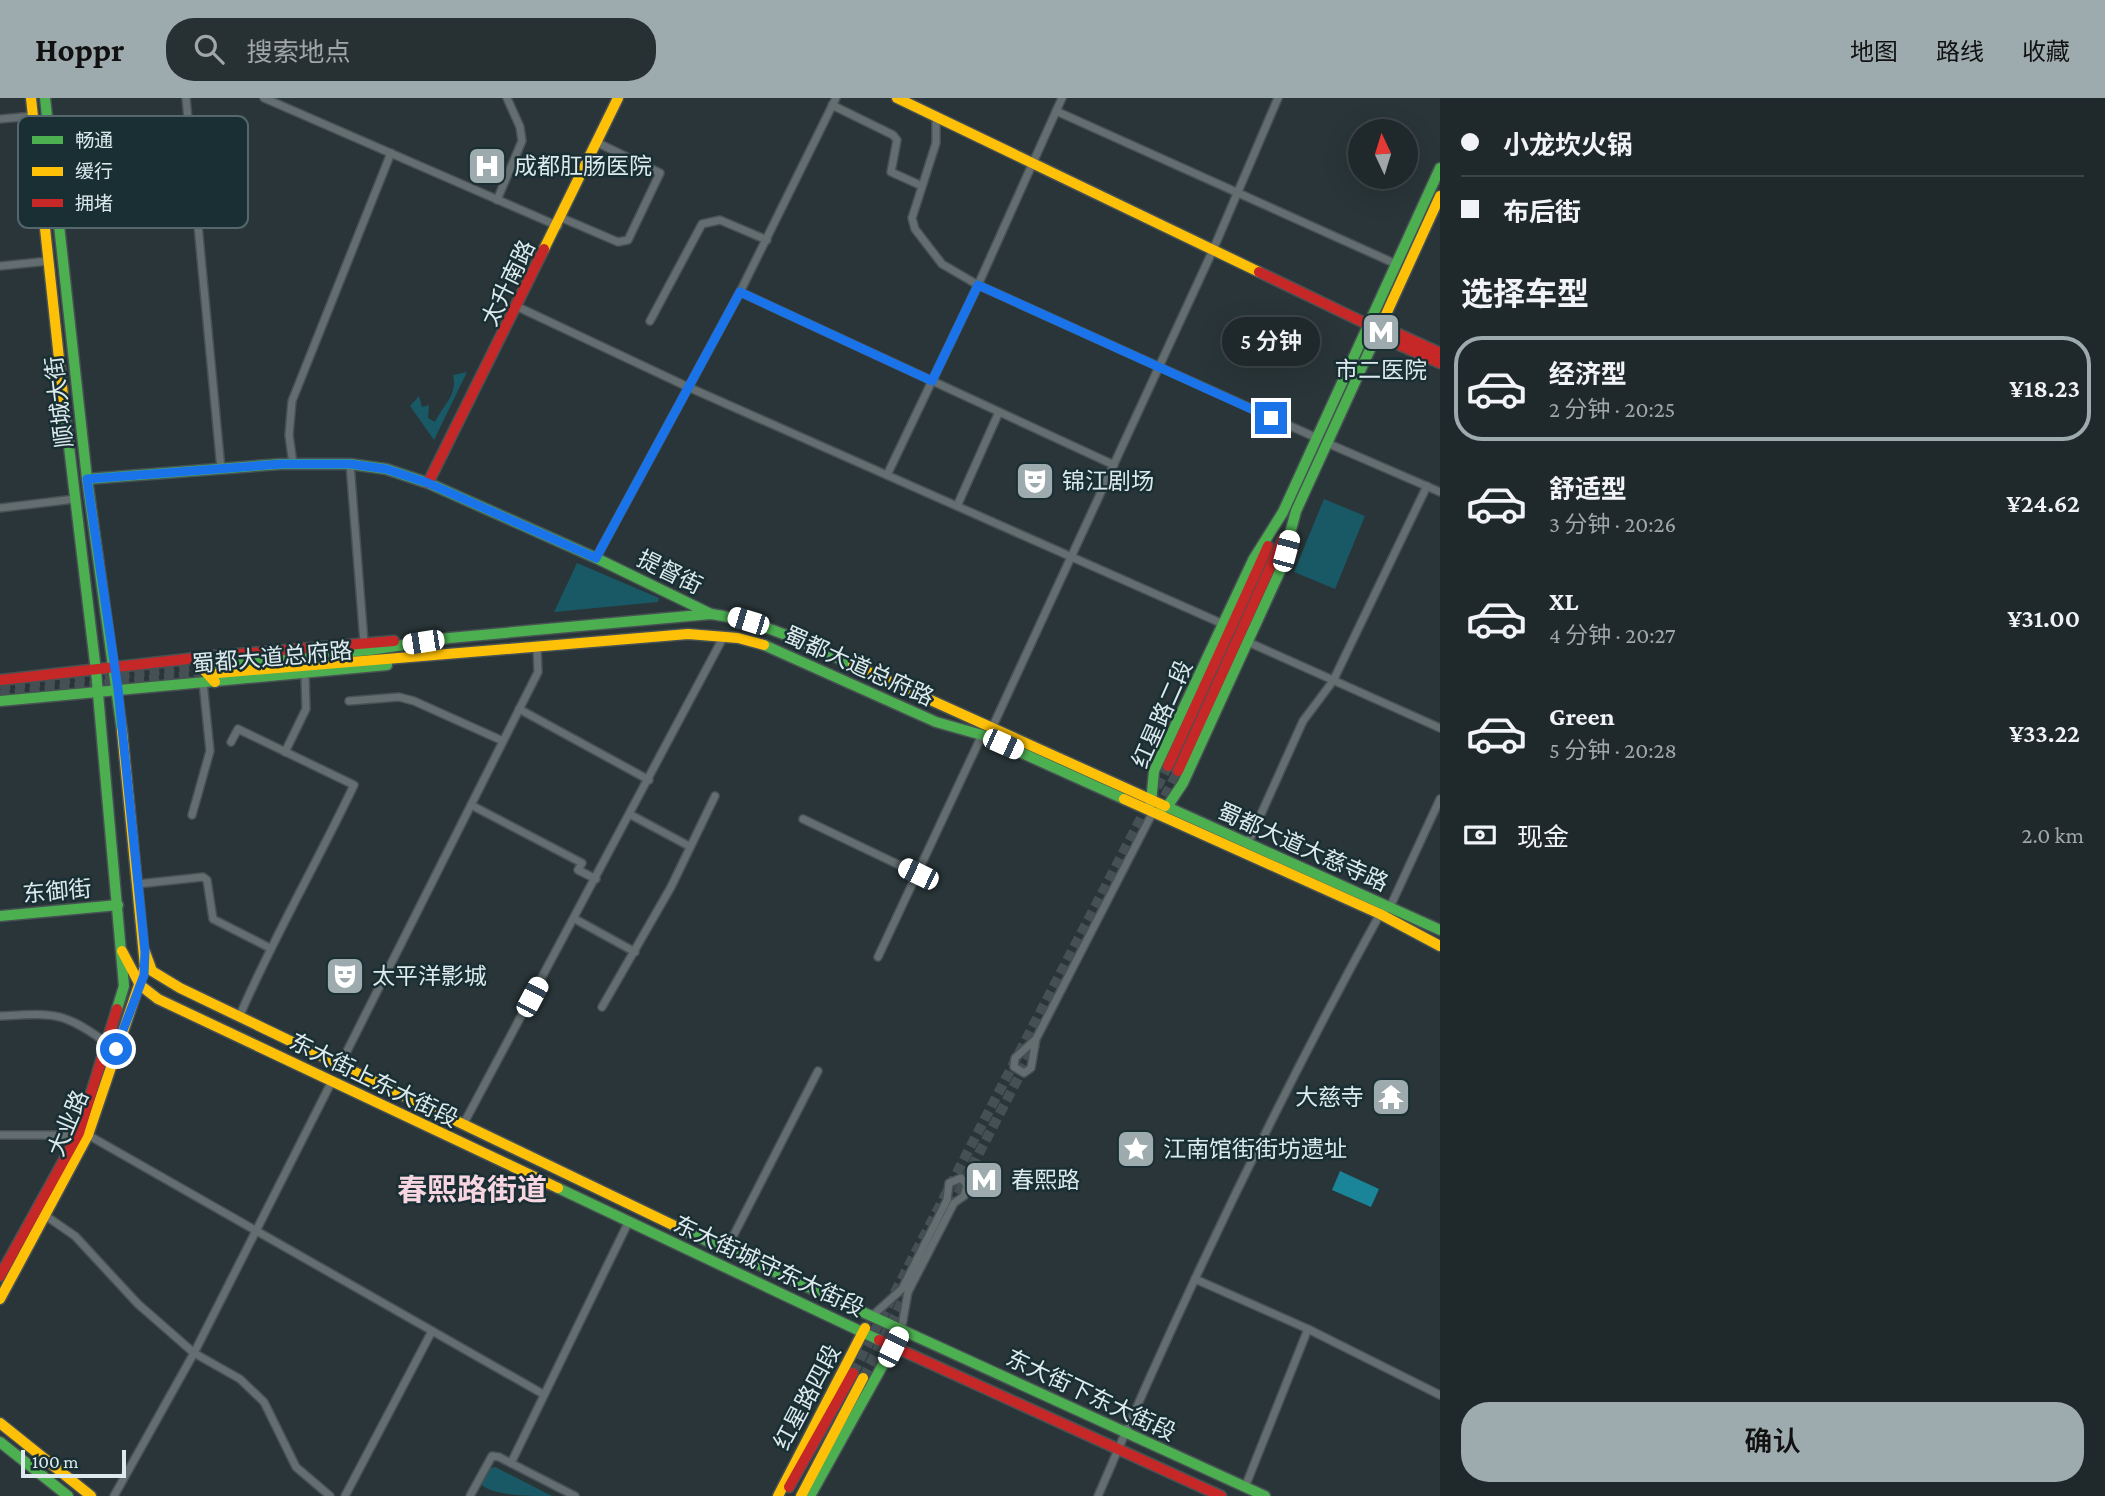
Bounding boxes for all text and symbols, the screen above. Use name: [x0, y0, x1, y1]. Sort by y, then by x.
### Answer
search box: [166, 18, 656, 81]
icon: search: [190, 30, 228, 68]
text: Hoppr: [35, 31, 124, 68]
text: 搜索地点: [246, 38, 350, 67]
text: 地图: [1850, 38, 1898, 65]
text: 路线: [1936, 38, 1984, 65]
text: 收藏: [2022, 38, 2070, 65]
legend: [18, 116, 248, 228]
north arrow: [1348, 119, 1418, 189]
map controls: [1348, 119, 1418, 189]
text: 畅通: [75, 130, 113, 151]
text: 小龙坎火锅: [1503, 131, 1633, 160]
hospital icon: 成都肛肠医院: [466, 145, 508, 187]
place label: 成都肛肠医院: [514, 153, 652, 179]
text: 缓行: [75, 161, 113, 182]
text: 拥堵: [75, 193, 113, 214]
text: 布后街: [1503, 198, 1581, 227]
street label: 太升南路: [476, 236, 540, 330]
text: 选择车型: [1461, 276, 1589, 312]
metro station icon: 市二医院: [1360, 311, 1402, 353]
callout: 5 分钟: [1222, 316, 1320, 366]
text: 5 分钟: [1240, 328, 1302, 354]
street label: 顺城大街: [40, 355, 78, 449]
place label: 市二医院: [1335, 357, 1427, 383]
icon: car: [1465, 357, 1528, 420]
text: 经济型: [1549, 360, 1627, 389]
text: ¥18.23: [2010, 374, 2080, 403]
text: 2 分钟 · 20:25: [1549, 396, 1675, 422]
route end: [1255, 402, 1287, 434]
theatre icon: 锦江剧场: [1014, 460, 1056, 502]
place label: 锦江剧场: [1062, 468, 1154, 494]
icon: car: [1465, 472, 1528, 535]
text: 舒适型: [1549, 475, 1627, 504]
text: ¥24.62: [2007, 489, 2080, 518]
text: 3 分钟 · 20:26: [1549, 511, 1676, 537]
car: [1271, 528, 1302, 574]
street label: 提督街: [633, 545, 707, 599]
icon: car: [1465, 587, 1528, 650]
text: XL: [1549, 587, 1578, 616]
text: ¥31.00: [2008, 604, 2080, 633]
car: [725, 605, 772, 637]
street label: 蜀都大道总府路: [780, 621, 938, 711]
text: 4 分钟 · 20:27: [1549, 622, 1676, 648]
car: [401, 628, 446, 656]
street label: 蜀都大道总府路: [191, 637, 353, 677]
street label: 红星路二段: [1127, 656, 1197, 772]
icon: car: [1465, 702, 1528, 765]
text: Green: [1549, 702, 1615, 731]
text: ¥33.22: [2009, 719, 2080, 748]
car: [980, 726, 1027, 762]
text: 5 分钟 · 20:28: [1549, 737, 1677, 763]
street label: 蜀都大道大慈寺路: [1214, 798, 1392, 896]
icon: cash: [1461, 816, 1499, 854]
text: 2.0 km: [2022, 822, 2084, 848]
text: 现金: [1517, 823, 1569, 852]
car: [895, 855, 942, 893]
street label: 东御街: [21, 875, 93, 907]
theatre icon: 太平洋影城: [324, 955, 366, 997]
place label: 太平洋影城: [372, 963, 487, 989]
car: [513, 974, 552, 1020]
street label: 东大街上东大街段: [286, 1028, 462, 1132]
route start: [100, 1033, 132, 1065]
temple icon: 大慈寺: [1370, 1076, 1412, 1118]
place label: 大慈寺: [1295, 1084, 1364, 1110]
street label: 大业路: [43, 1086, 93, 1160]
place icon: 江南馆街街坊遗址: [1115, 1128, 1157, 1170]
place label: 江南馆街街坊遗址: [1163, 1136, 1347, 1162]
metro station icon: 春熙路: [963, 1159, 1005, 1201]
place label: 春熙路: [1011, 1167, 1080, 1193]
district label: 春熙路街道: [397, 1173, 547, 1206]
street label: 东大街城守东大街段: [670, 1210, 868, 1322]
car: [875, 1324, 912, 1370]
street label: 红星路四段: [769, 1340, 845, 1454]
street label: 东大街下东大街段: [1002, 1344, 1180, 1446]
button: 确认: [1461, 1402, 2084, 1482]
scale bar: [21, 1447, 126, 1479]
text: 100 m: [32, 1451, 79, 1472]

